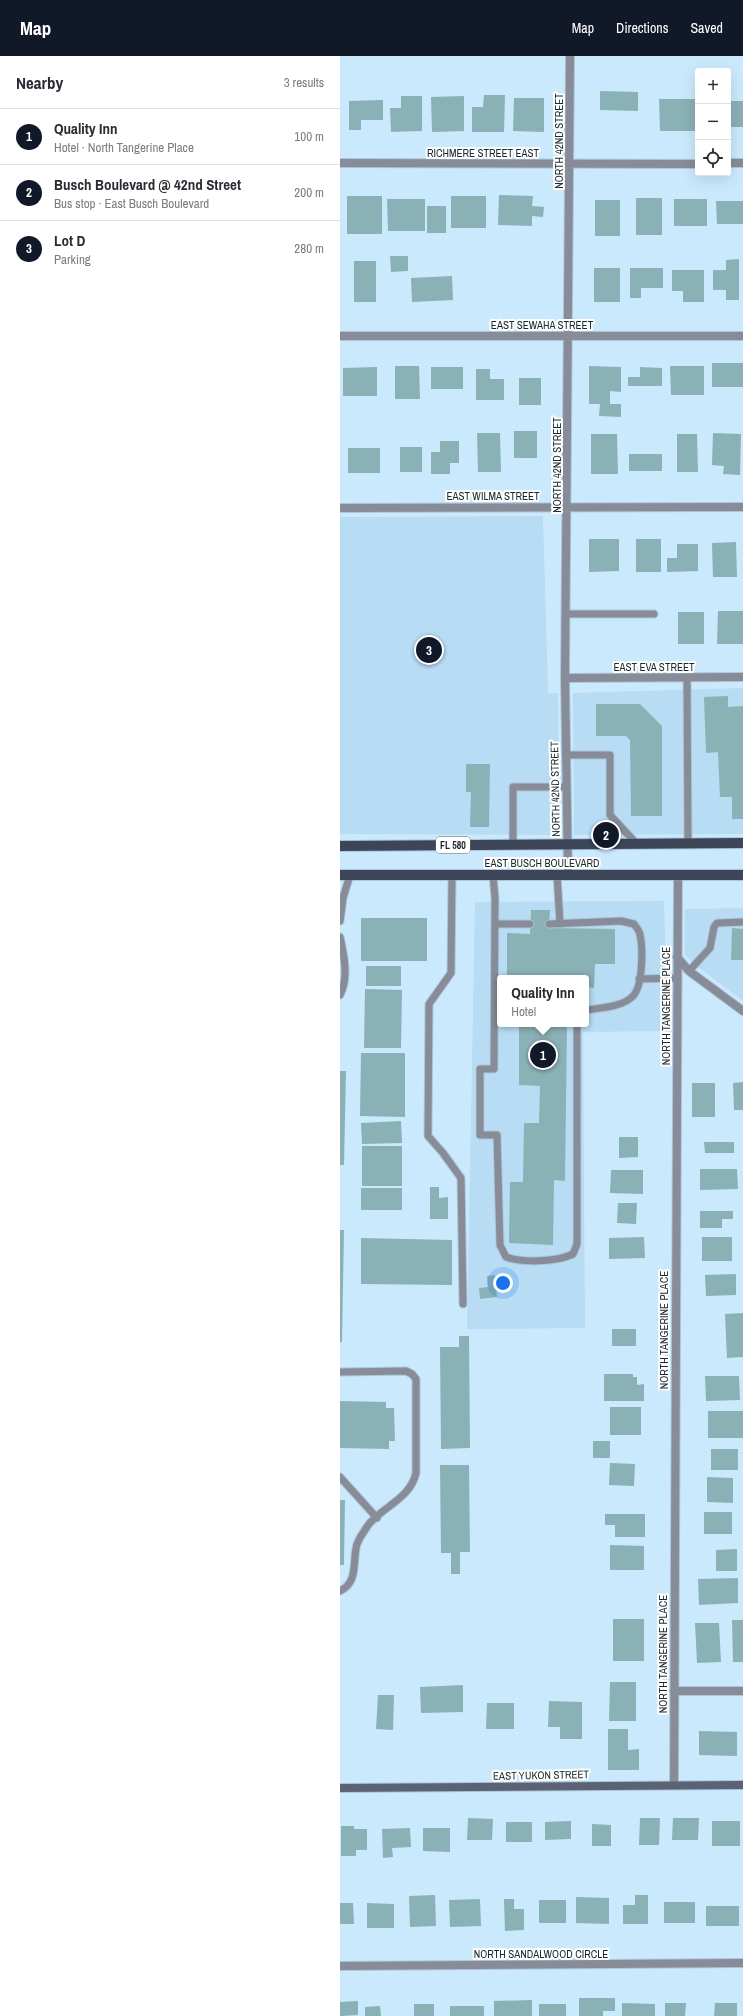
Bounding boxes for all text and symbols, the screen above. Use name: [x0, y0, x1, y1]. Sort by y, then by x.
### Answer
text: Map: [20, 15, 51, 41]
text: Map: [572, 19, 594, 37]
text: Directions: [616, 19, 668, 37]
text: Saved: [690, 19, 723, 37]
map controls: [695, 68, 731, 176]
button: +: [695, 68, 731, 104]
text: Nearby: [16, 71, 63, 94]
text: 3 results: [284, 74, 324, 91]
street label: NORTH 42ND STREET: [552, 93, 566, 189]
button: −: [695, 104, 731, 140]
text: Quality Inn: [54, 118, 118, 139]
text: 1: [26, 128, 32, 145]
text: 100 m: [294, 128, 324, 145]
text: Hotel · North Tangerine Place: [54, 139, 194, 156]
button: locate: [695, 140, 731, 176]
street label: RICHMERE STREET EAST: [427, 146, 540, 160]
text: Busch Boulevard @ 42nd Street: [54, 174, 241, 195]
text: 2: [26, 184, 32, 201]
text: 200 m: [294, 184, 324, 201]
text: Bus stop · East Busch Boulevard: [54, 195, 209, 212]
text: Lot D: [54, 230, 85, 251]
text: 3: [26, 240, 32, 257]
text: 280 m: [294, 240, 324, 257]
text: Parking: [54, 251, 91, 268]
street label: EAST SEWAHA STREET: [491, 318, 594, 332]
street label: NORTH 42ND STREET: [550, 417, 564, 513]
street label: EAST WILMA STREET: [446, 489, 540, 503]
pin: 3: [416, 635, 442, 665]
street label: EAST EVA STREET: [614, 660, 695, 674]
street label: NORTH 42ND STREET: [547, 741, 563, 837]
pin: 2: [593, 820, 619, 850]
road number: FL 580: [436, 837, 470, 853]
street label: EAST BUSCH BOULEVARD: [485, 856, 599, 870]
street label: NORTH TANGERINE PLACE: [659, 947, 673, 1065]
popup: [497, 975, 589, 1027]
text: Quality Inn: [511, 982, 575, 1003]
text: Hotel: [511, 1003, 536, 1020]
pin: 1: [530, 1040, 556, 1070]
street label: NORTH TANGERINE PLACE: [657, 1271, 671, 1389]
your location: [493, 1273, 513, 1293]
street label: NORTH TANGERINE PLACE: [656, 1595, 670, 1713]
street label: EAST YUKON STREET: [493, 1767, 590, 1783]
street label: NORTH SANDALWOOD CIRCLE: [474, 1947, 608, 1961]

